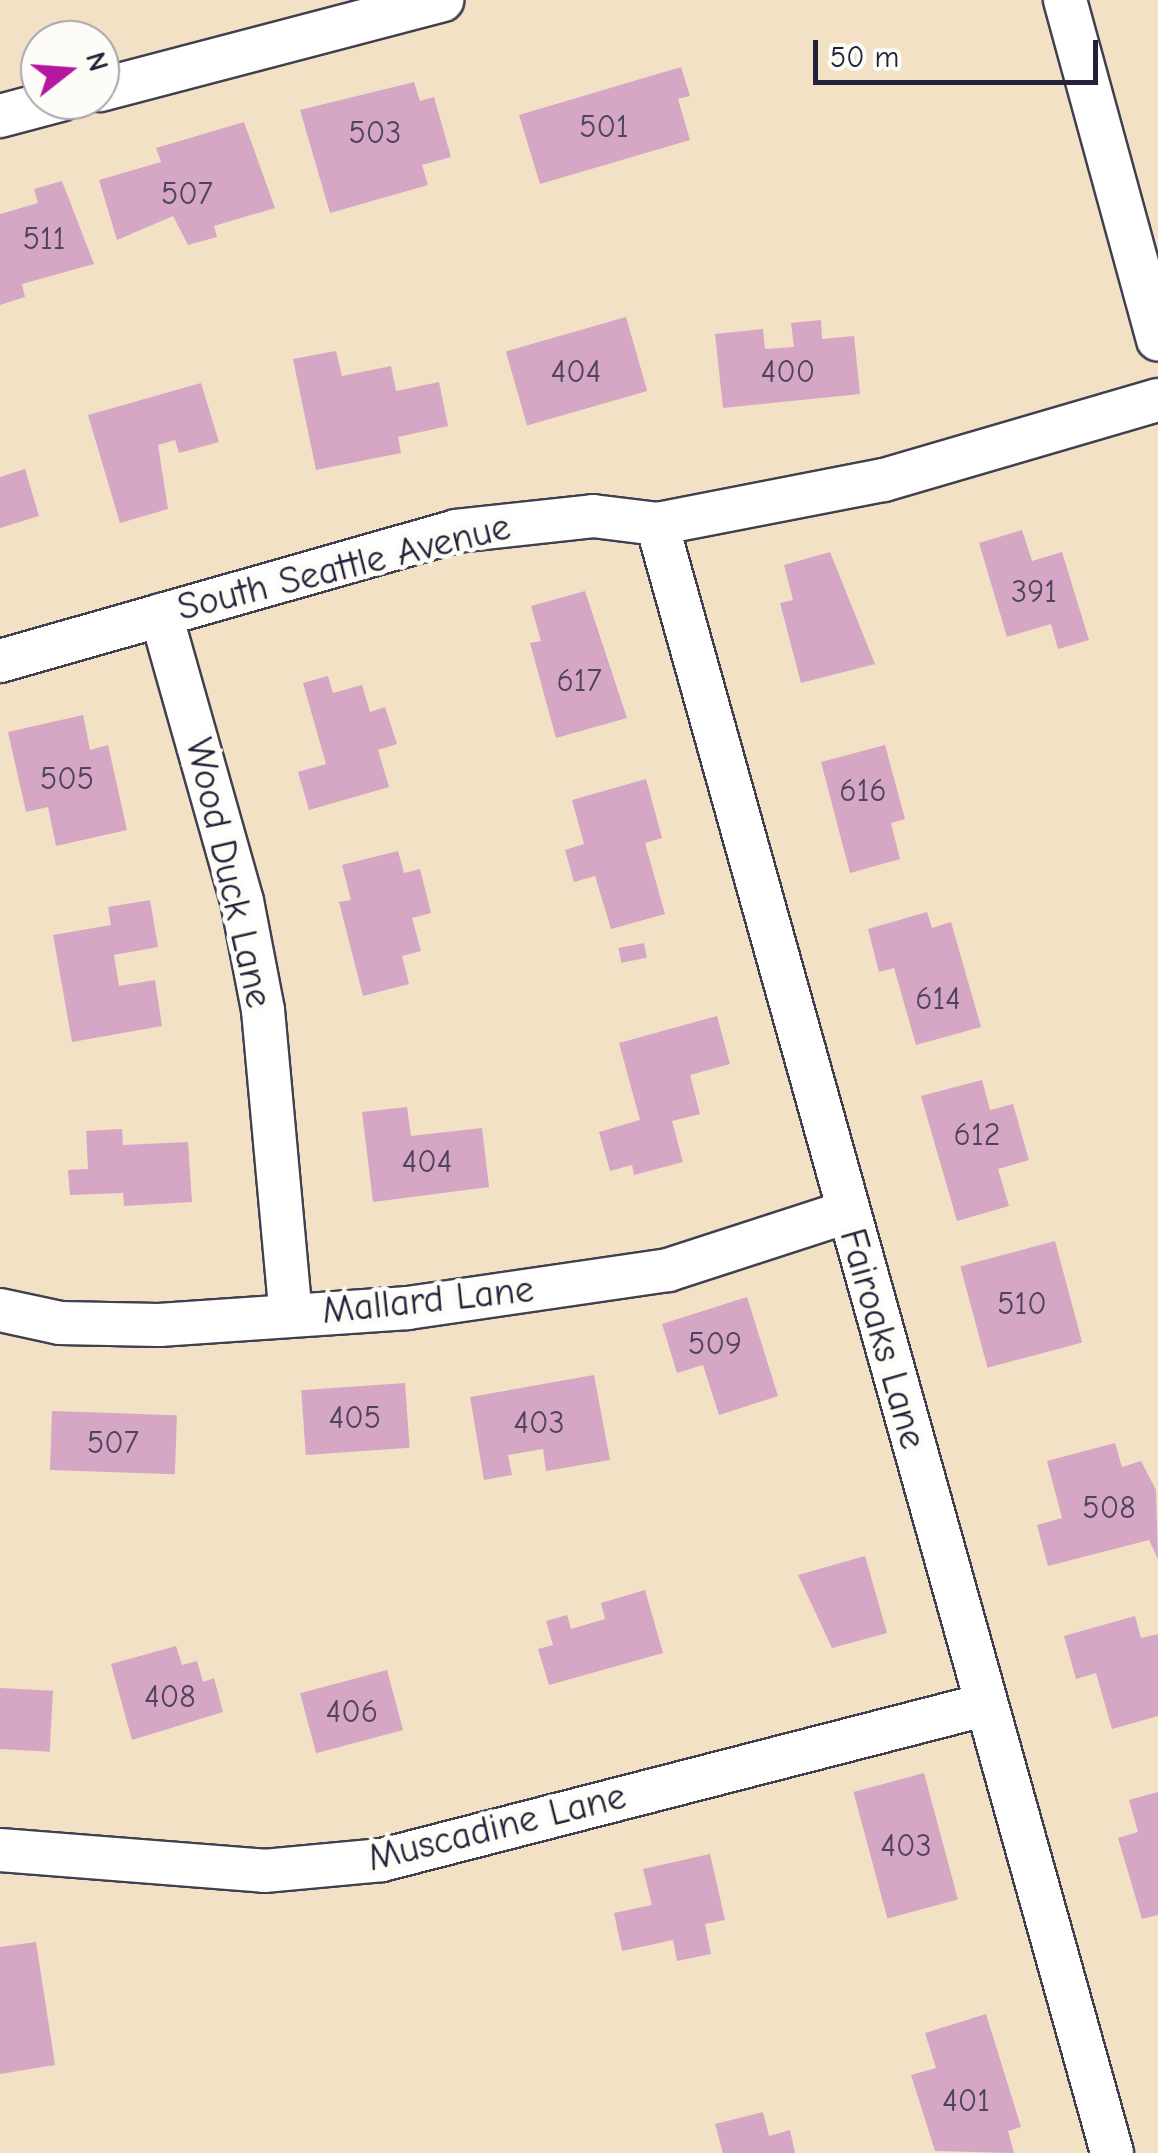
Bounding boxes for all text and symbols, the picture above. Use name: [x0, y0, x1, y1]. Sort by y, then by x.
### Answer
north arrow: [20, 20, 120, 120]
scale bar: [818, 20, 1103, 82]
text: 50 m: [830, 40, 899, 75]
text: N: [79, 48, 115, 75]
house number: 501: [579, 108, 629, 146]
house number: 503: [348, 114, 402, 152]
house number: 507: [161, 175, 213, 213]
house number: 511: [23, 220, 65, 258]
house number: 404: [551, 353, 601, 391]
house number: 400: [761, 353, 815, 391]
street label: South Seattle Avenue: [173, 505, 515, 631]
house number: 391: [1011, 573, 1057, 611]
house number: 617: [556, 662, 602, 700]
street label: Wood Duck Lane: [175, 734, 281, 1012]
house number: 505: [40, 760, 94, 798]
house number: 616: [839, 772, 887, 810]
house number: 614: [915, 980, 961, 1018]
house number: 612: [954, 1116, 1000, 1154]
house number: 404: [402, 1143, 452, 1181]
street label: Fairoaks Lane: [829, 1224, 935, 1454]
street label: Mallard Lane: [320, 1267, 536, 1335]
house number: 510: [997, 1285, 1047, 1323]
house number: 509: [688, 1325, 742, 1363]
house number: 405: [329, 1399, 381, 1437]
house number: 403: [513, 1404, 565, 1442]
house number: 507: [87, 1424, 139, 1462]
house number: 508: [1082, 1489, 1136, 1527]
house number: 408: [144, 1678, 196, 1716]
house number: 406: [326, 1693, 378, 1731]
street label: Muscadine Lane: [363, 1774, 631, 1882]
house number: 403: [880, 1827, 932, 1865]
house number: 401: [942, 2082, 990, 2120]

